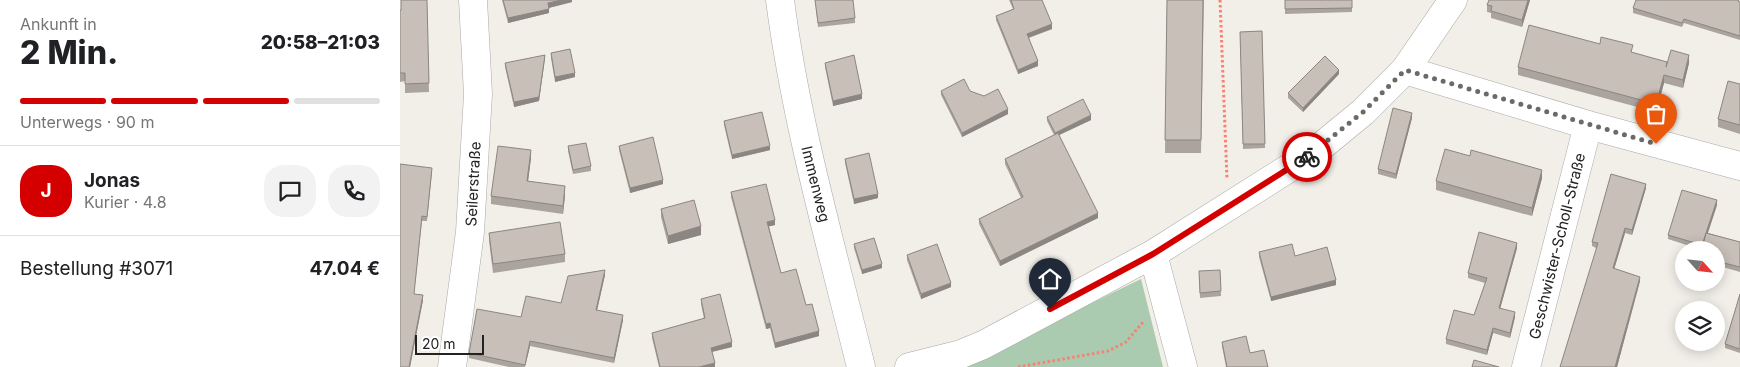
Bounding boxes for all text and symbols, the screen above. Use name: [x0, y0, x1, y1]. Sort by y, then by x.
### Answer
text: Ankunft in: [20, 14, 97, 34]
text: 20:58–21:03: [261, 31, 380, 54]
text: 2 Min.: [20, 33, 118, 72]
pin: [1635, 93, 1677, 144]
icon: bag: [1642, 100, 1670, 128]
text: Unterwegs · 90 m: [20, 112, 154, 132]
courier: [1282, 132, 1332, 182]
street label: Seilerstraße: [461, 141, 485, 227]
icon: bike: [1293, 143, 1321, 171]
street label: Immenweg: [797, 144, 835, 224]
street label: Geschwister-Scholl-Straße: [1525, 151, 1589, 341]
button: chat: [264, 165, 316, 217]
button: phone: [328, 165, 380, 217]
text: Jonas: [84, 169, 140, 192]
text: J: [40, 179, 52, 202]
text: Kurier · 4.8: [84, 192, 167, 212]
north arrow: [1675, 241, 1725, 291]
map controls: [1675, 241, 1725, 351]
text: Bestellung #3071: [20, 257, 173, 280]
text: 47.04 €: [310, 257, 380, 280]
pin: [1029, 258, 1071, 309]
icon: home: [1036, 265, 1064, 293]
button: layers: [1675, 301, 1725, 351]
scale bar: [415, 332, 484, 355]
text: 20 m: [422, 335, 456, 352]

